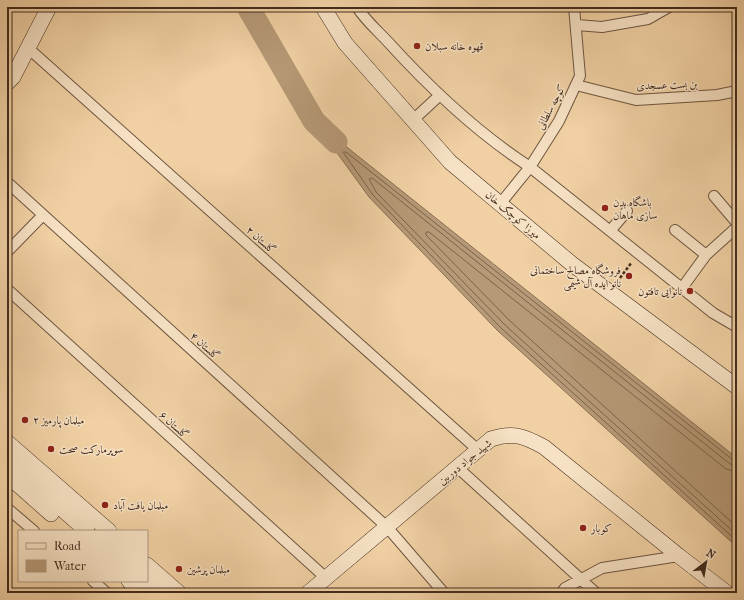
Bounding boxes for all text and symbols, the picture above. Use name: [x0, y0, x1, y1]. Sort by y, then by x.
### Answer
place label: قهوه خانه سبلان: [425, 40, 483, 53]
marker: قهوه خانه سبلان: [412, 41, 422, 51]
street label: بن بست عسجدی: [636, 77, 698, 93]
street label: کوچه سلطانی: [534, 82, 569, 132]
street label: میرزا کوچک خان: [482, 188, 543, 243]
place label: باشگاه بدن سازی ماهان: [613, 195, 658, 222]
marker: باشگاه بدن سازی ماهان: [600, 203, 610, 213]
street label: گلستان ۲: [244, 223, 279, 257]
place label: فروشگاه مصالح ساختمانی نانو ایده آل شیمی: [530, 263, 621, 292]
marker: فروشگاه مصالح ساختمانی نانو ایده آل شیمی: [624, 271, 634, 281]
place label: نانوایی تافتون: [638, 285, 682, 299]
marker: نانوایی تافتون: [685, 286, 695, 296]
street label: گلستان ۴: [188, 329, 223, 363]
street label: گلستان ۶: [157, 408, 192, 442]
place label: مبلمان پارمیز ۲: [33, 414, 84, 428]
marker: مبلمان پارمیز ۲: [20, 415, 30, 425]
street label: شهید جواد دوربین: [436, 436, 495, 488]
place label: سوپرمارکت صحت: [59, 443, 123, 457]
marker: سوپرمارکت صحت: [46, 444, 56, 454]
place label: مبلمان یافت آباد: [113, 498, 168, 512]
marker: مبلمان یافت آباد: [100, 500, 110, 510]
place label: کوبار: [590, 522, 612, 535]
marker: کوبار: [578, 523, 588, 533]
legend: [18, 530, 148, 582]
text: Road: [54, 539, 81, 553]
north arrow: [686, 542, 726, 582]
text: N: [704, 546, 718, 562]
text: Water: [53, 559, 87, 573]
place label: مبلمان پرشین: [187, 563, 230, 577]
marker: مبلمان پرشین: [174, 564, 184, 574]

